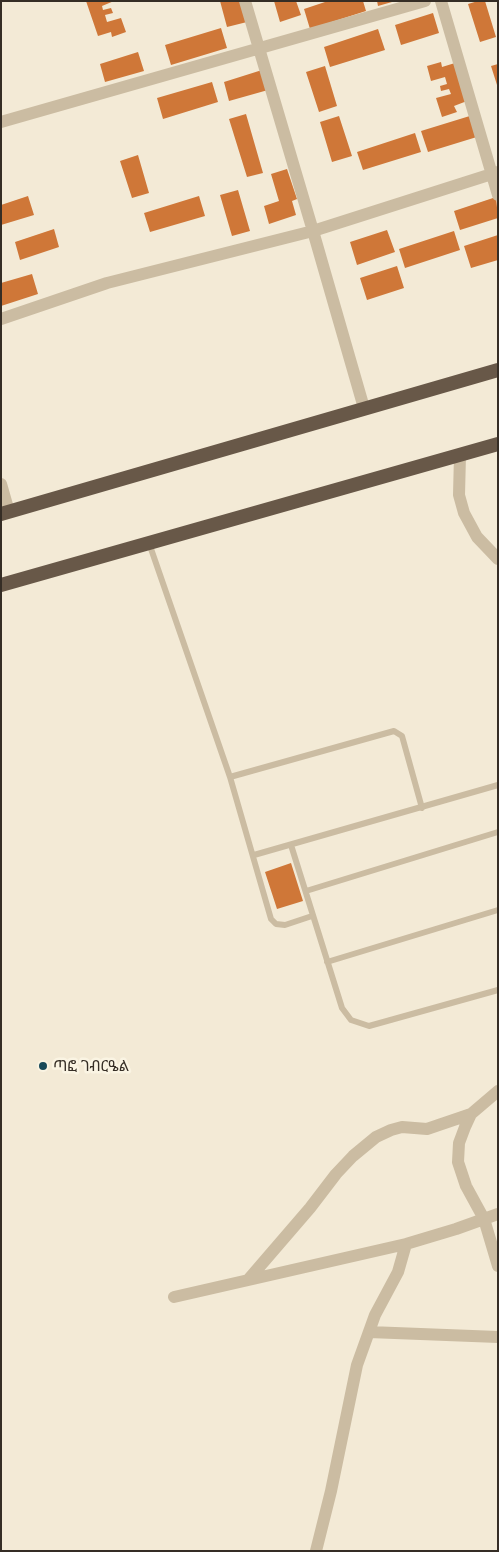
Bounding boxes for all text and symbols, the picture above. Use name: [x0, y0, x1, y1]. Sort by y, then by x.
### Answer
place label: ጣፎ ገብርዔል: [53, 1057, 129, 1075]
marker: ጣፎ ገብርዔል: [37, 1060, 49, 1072]

